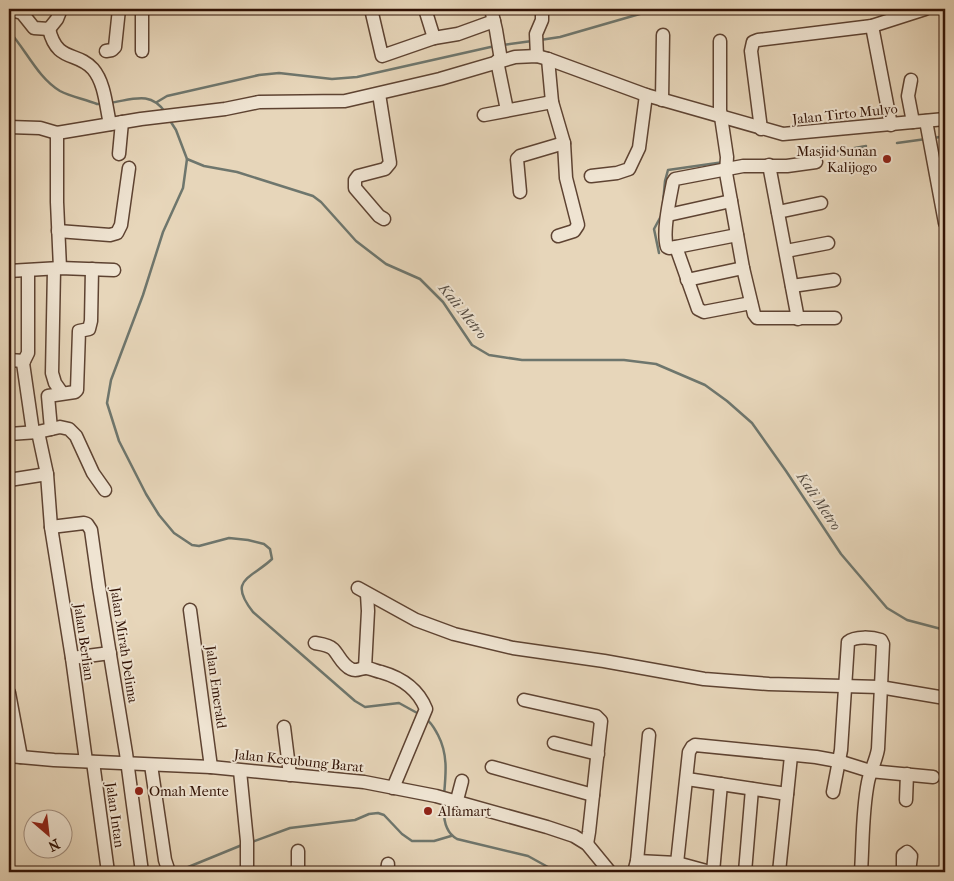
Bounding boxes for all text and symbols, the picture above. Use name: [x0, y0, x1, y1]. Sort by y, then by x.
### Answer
street label: Jalan Tirto Mulyo: [791, 100, 899, 128]
place label: Masjid Sunan Kalijogo: [796, 143, 877, 176]
marker: Masjid Sunan Kalijogo: [881, 153, 893, 165]
water label: Kali Metro: [434, 279, 491, 343]
water label: Kali Metro: [792, 467, 845, 534]
street label: Jalan Mirah Delima: [106, 585, 142, 705]
street label: Jalan Berlian: [70, 601, 98, 682]
street label: Jalan Emerald: [202, 643, 230, 730]
street label: Jalan Kecubung Barat: [232, 746, 365, 776]
street label: Jalan Intan: [102, 780, 128, 849]
place label: Omah Mente: [149, 783, 229, 800]
marker: Omah Mente: [133, 785, 145, 797]
place label: Alfamart: [437, 803, 491, 820]
marker: Alfamart: [422, 805, 434, 817]
north arrow: [22, 808, 72, 858]
text: N: [45, 835, 63, 855]

